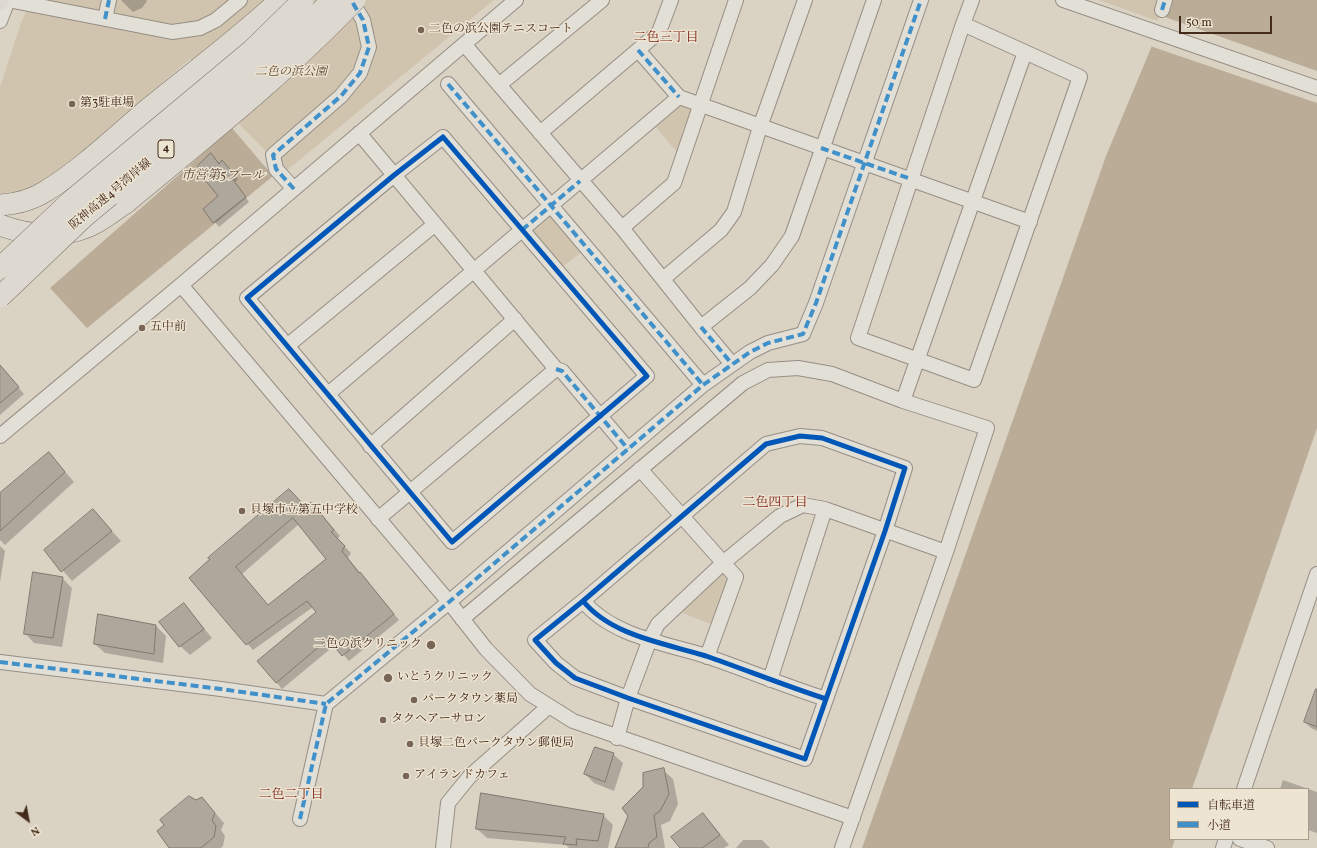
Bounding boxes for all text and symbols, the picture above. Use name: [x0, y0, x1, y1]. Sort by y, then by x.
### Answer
scale bar: [1181, 8, 1274, 34]
text: 50 m: [1186, 15, 1212, 31]
place label: 二色の浜公園テニスコート: [429, 23, 573, 37]
marker: 二色の浜公園テニスコート: [416, 25, 426, 35]
district label: 二色三丁目: [634, 31, 698, 47]
park label: 二色の浜公園: [255, 66, 327, 80]
place label: 第3駐車場: [80, 97, 134, 111]
marker: 第3駐車場: [67, 99, 77, 109]
road number: 4: [158, 140, 174, 158]
street label: 阪神高速4号湾岸線: [67, 156, 155, 234]
water label: 市営第5プール: [181, 169, 265, 185]
place label: 五中前: [150, 321, 186, 335]
marker: 五中前: [137, 323, 147, 333]
district label: 二色四丁目: [743, 496, 807, 512]
place label: 貝塚市立第五中学校: [250, 504, 358, 518]
marker: 貝塚市立第五中学校: [237, 506, 247, 516]
place label: 二色の浜クリニック: [314, 638, 422, 652]
marker: 二色の浜クリニック: [425, 639, 437, 651]
place label: いとうクリニック: [397, 671, 493, 685]
marker: いとうクリニック: [382, 672, 394, 684]
place label: パークタウン薬局: [422, 693, 518, 707]
marker: パークタウン薬局: [409, 695, 419, 705]
place label: タクヘアーサロン: [391, 713, 487, 727]
marker: タクヘアーサロン: [378, 715, 388, 725]
place label: 貝塚二色パークタウン郵便局: [418, 737, 574, 751]
marker: 貝塚二色パークタウン郵便局: [405, 739, 415, 749]
place label: アイランドカフェ: [414, 769, 510, 783]
marker: アイランドカフェ: [401, 771, 411, 781]
district label: 二色二丁目: [259, 788, 323, 804]
legend: [1169, 788, 1309, 840]
text: 自転車道: [1207, 798, 1255, 814]
north arrow: [8, 800, 48, 840]
text: 小道: [1207, 818, 1231, 834]
text: N: [27, 822, 42, 839]

